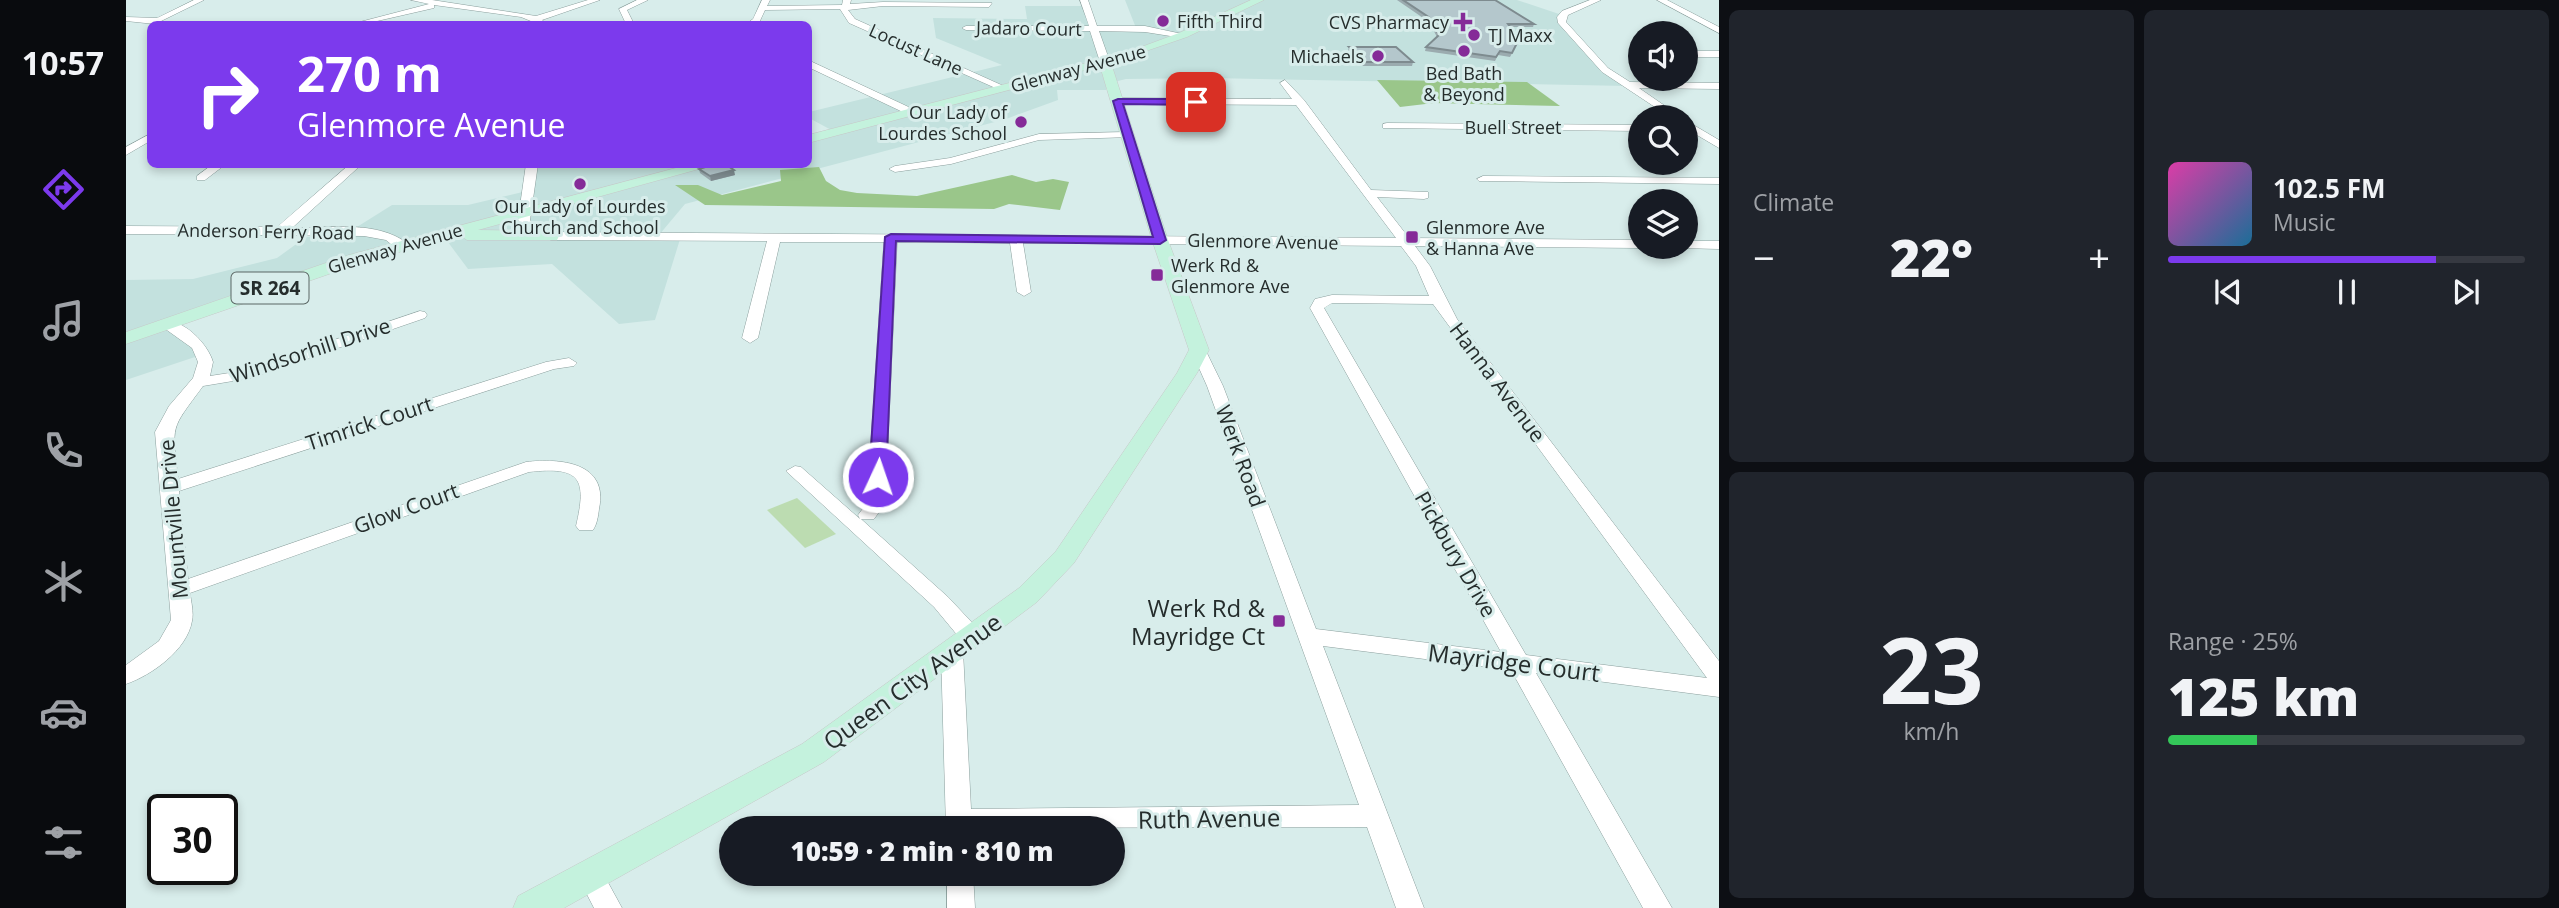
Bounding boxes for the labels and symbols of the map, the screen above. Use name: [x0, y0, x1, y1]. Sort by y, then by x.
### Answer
place label: Fifth Third: [1177, 9, 1263, 33]
place label: CVS Pharmacy: [1329, 10, 1450, 34]
marker: Fifth Third: [1155, 13, 1171, 29]
marker: CVS Pharmacy: [1455, 14, 1471, 30]
street label: Jadaro Court: [974, 15, 1082, 41]
street label: Locust Lane: [865, 18, 967, 80]
place label: TJ Maxx: [1488, 23, 1553, 47]
marker: TJ Maxx: [1466, 27, 1482, 43]
street label: Glenway Avenue: [1008, 38, 1148, 98]
marker: Bed Bath & Beyond: [1456, 43, 1472, 59]
place label: Michaels: [1290, 44, 1364, 68]
marker: Michaels: [1370, 48, 1386, 64]
place label: Bed Bath & Beyond: [1423, 61, 1505, 106]
pin: [1166, 72, 1226, 132]
place label: Our Lady of Lourdes School: [878, 100, 1008, 145]
marker: Our Lady of Lourdes School: [1013, 114, 1029, 130]
street label: Buell Street: [1465, 115, 1561, 139]
marker: Our Lady of Lourdes Church and School: [572, 176, 588, 192]
place label: Our Lady of Lourdes Church and School: [494, 194, 666, 239]
place label: Glenmore Ave & Hanna Ave: [1426, 215, 1545, 260]
street label: Anderson Ferry Road: [177, 217, 355, 245]
street label: Glenway Avenue: [325, 217, 465, 279]
street label: Glenmore Avenue: [1187, 228, 1339, 254]
marker: Glenmore Ave & Hanna Ave: [1404, 229, 1420, 245]
place label: Werk Rd & Glenmore Ave: [1171, 253, 1290, 298]
marker: Werk Rd & Glenmore Ave: [1149, 267, 1165, 283]
road number: SR 264: [232, 272, 308, 304]
street label: Windsorhill Drive: [226, 311, 394, 389]
street label: Hanna Avenue: [1444, 316, 1552, 448]
street label: Timrick Court: [302, 389, 436, 457]
street label: Werk Road: [1210, 401, 1272, 511]
street label: Mountville Drive: [152, 438, 194, 600]
position arrow: [841, 440, 915, 514]
street label: Glow Court: [350, 476, 462, 540]
street label: Pickbury Drive: [1409, 486, 1503, 622]
place label: Werk Rd & Mayridge Ct: [1131, 591, 1266, 652]
street label: Queen City Avenue: [816, 605, 1008, 757]
marker: Werk Rd & Mayridge Ct: [1271, 613, 1287, 629]
street label: Mayridge Court: [1426, 635, 1602, 689]
speed limit sign: 30: [147, 794, 238, 885]
street label: Ruth Avenue: [1137, 800, 1281, 836]

